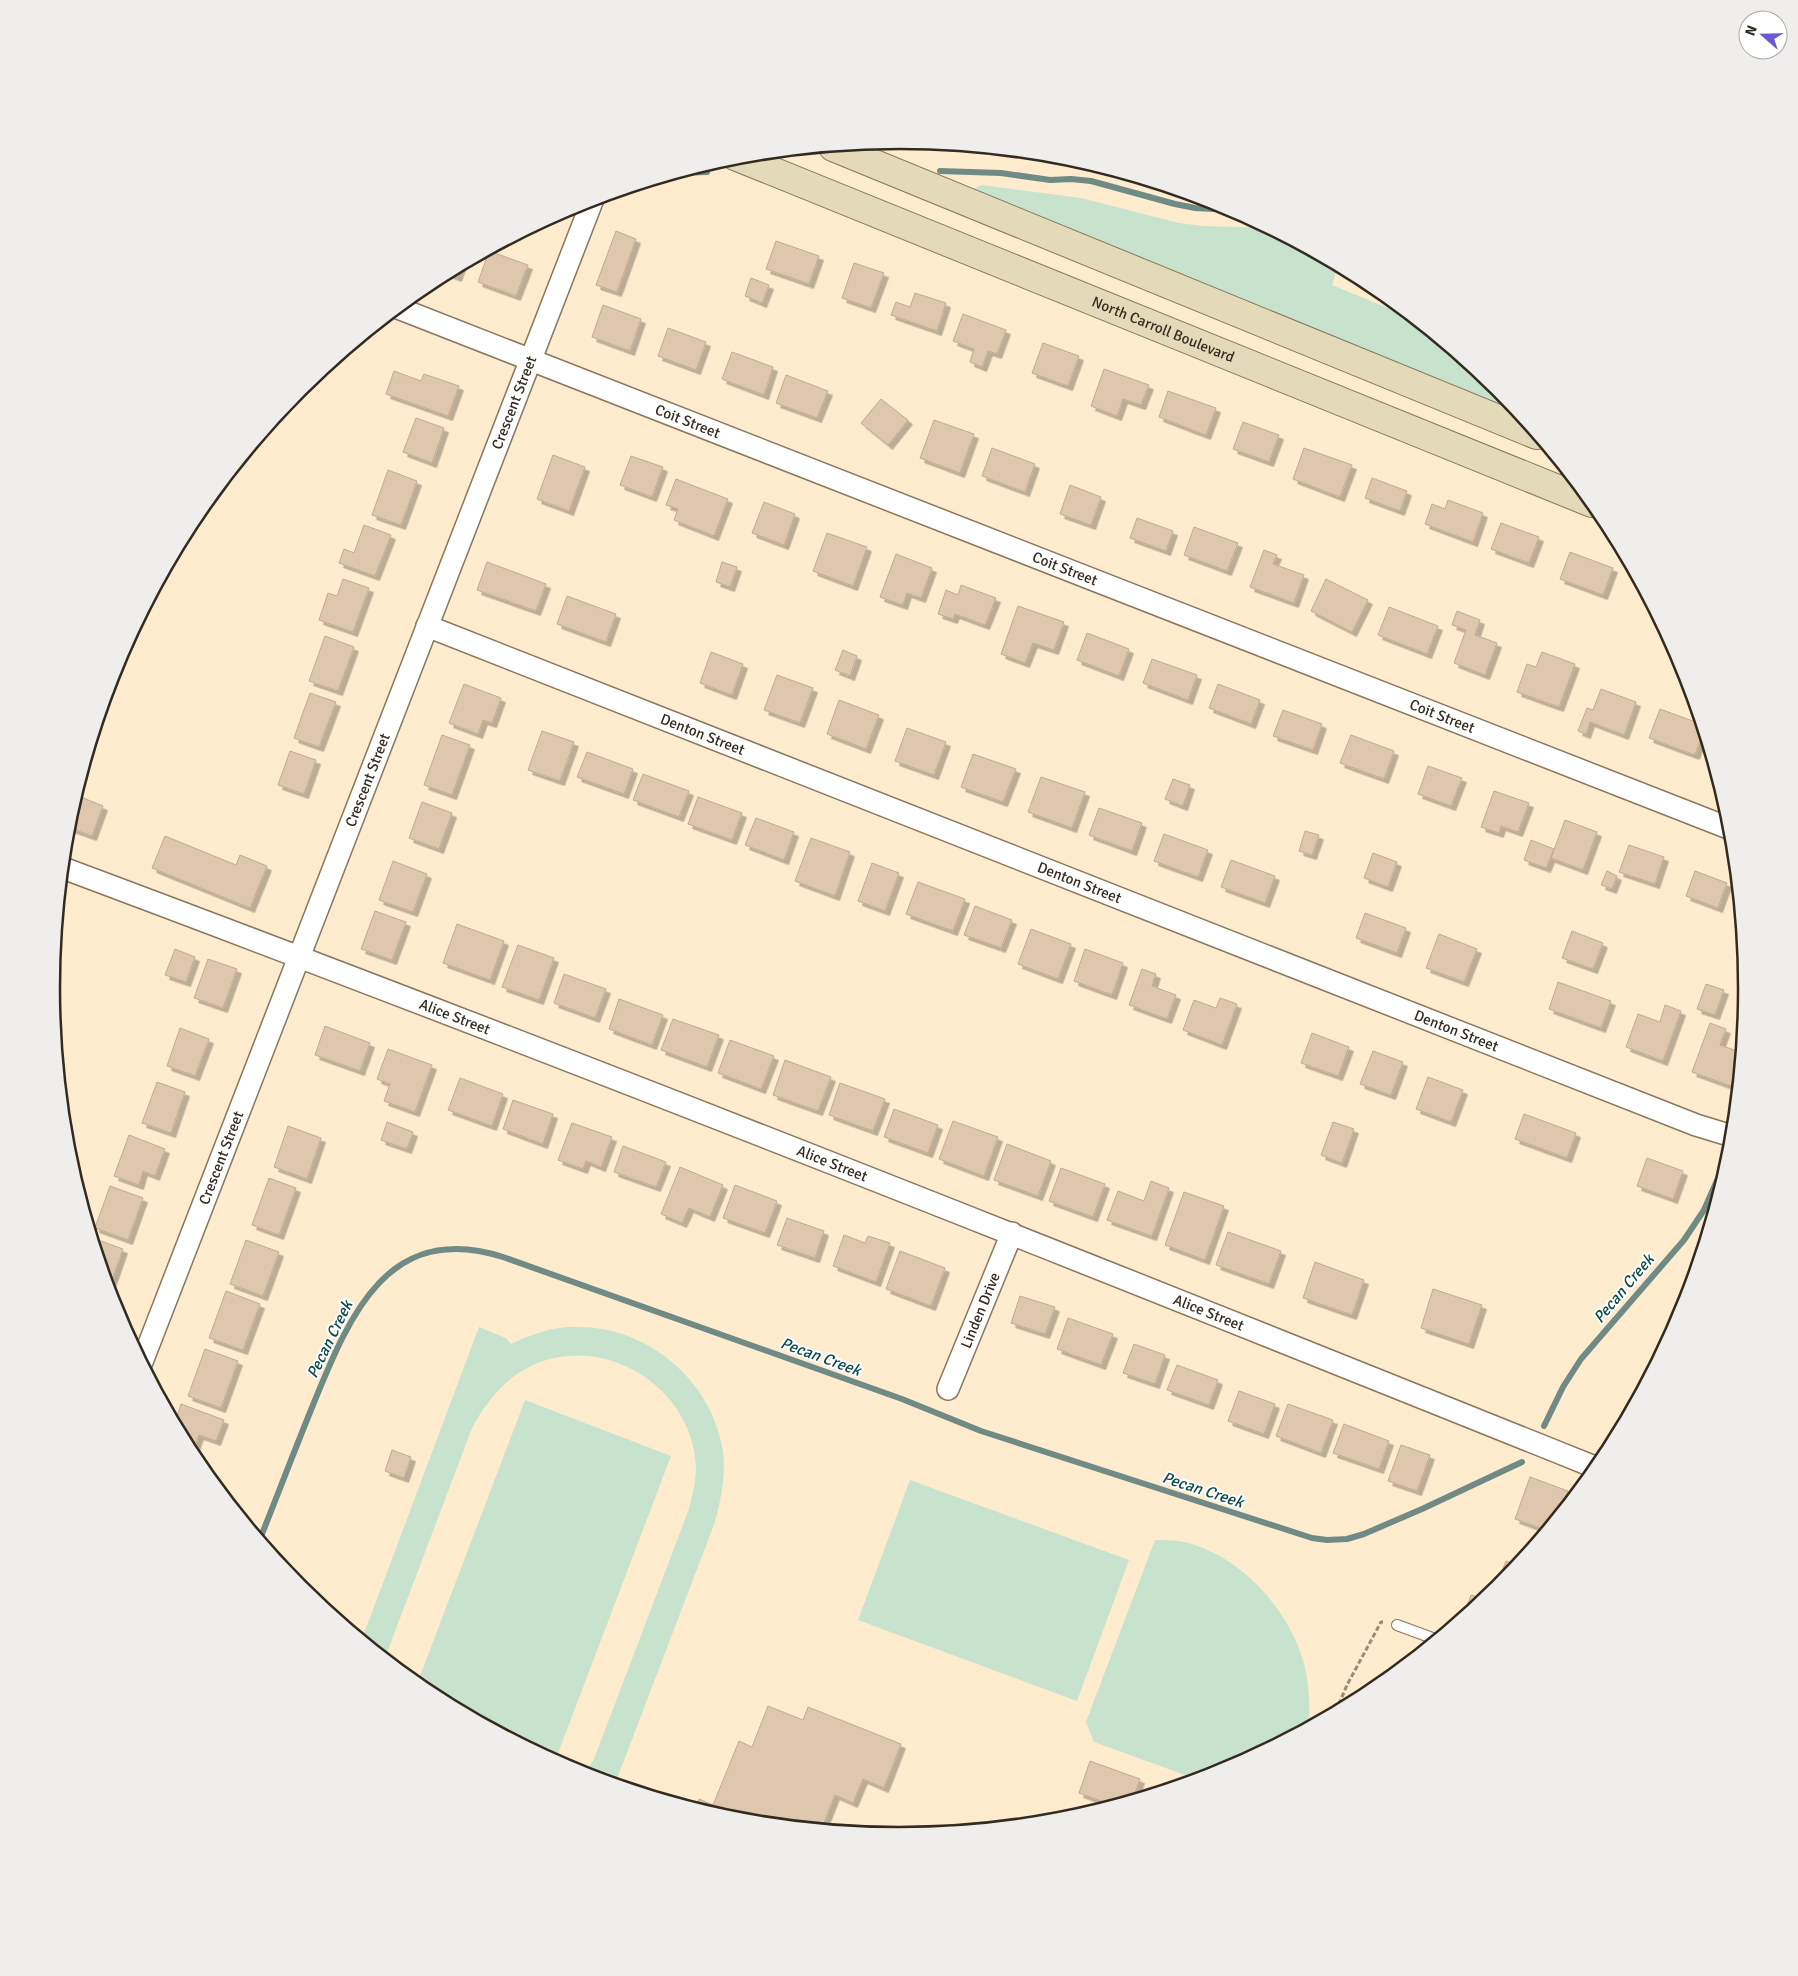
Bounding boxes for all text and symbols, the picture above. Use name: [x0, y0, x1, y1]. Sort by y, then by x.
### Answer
north arrow: [1738, 10, 1788, 60]
text: N: [1742, 23, 1761, 38]
street label: North Carroll Boulevard: [1089, 292, 1237, 366]
street label: Crescent Street: [488, 353, 540, 452]
street label: Coit Street: [653, 400, 723, 442]
street label: Coit Street: [1030, 548, 1100, 589]
street label: Coit Street: [1407, 695, 1477, 737]
street label: Denton Street: [658, 710, 747, 759]
street label: Crescent Street: [341, 731, 394, 830]
street label: Denton Street: [1035, 858, 1124, 907]
street label: Alice Street: [417, 995, 493, 1038]
street label: Denton Street: [1412, 1006, 1501, 1055]
street label: Crescent Street: [195, 1109, 247, 1207]
street label: Alice Street: [794, 1141, 870, 1185]
water label: Pecan Creek: [1589, 1249, 1660, 1327]
street label: Linden Drive: [957, 1270, 1004, 1351]
street label: Alice Street: [1171, 1290, 1247, 1335]
water label: Pecan Creek: [303, 1296, 358, 1382]
water label: Pecan Creek: [778, 1333, 865, 1381]
water label: Pecan Creek: [1160, 1467, 1248, 1513]

